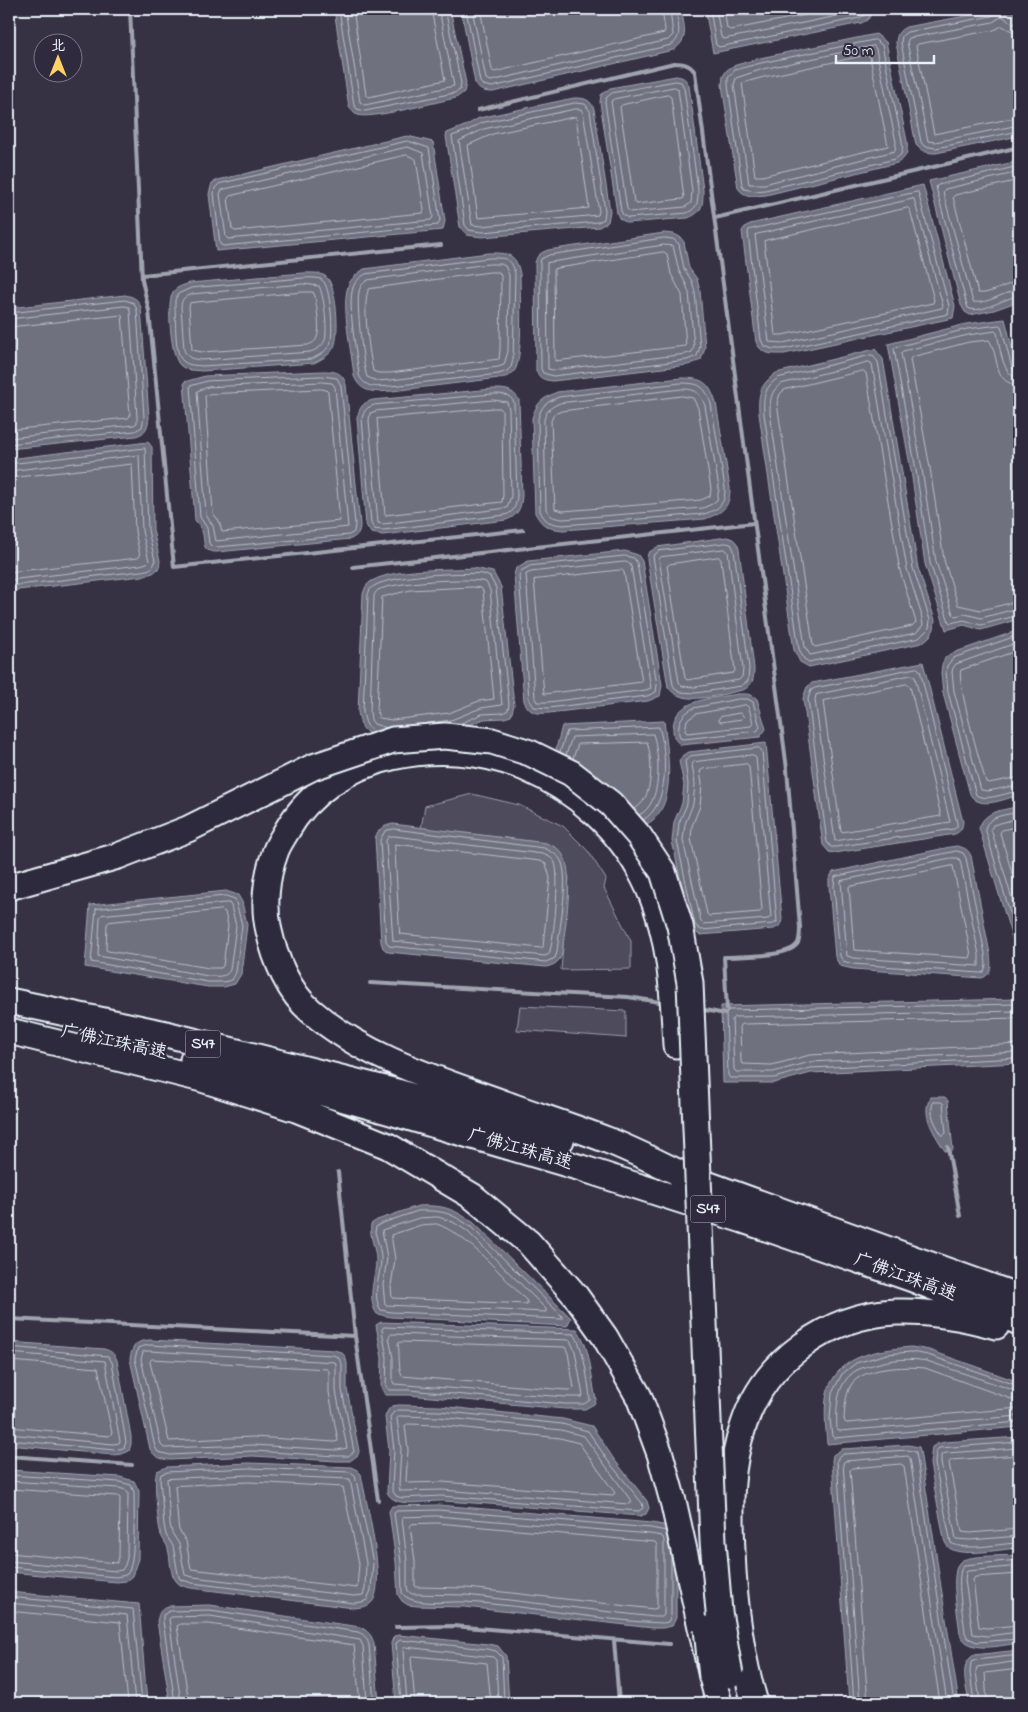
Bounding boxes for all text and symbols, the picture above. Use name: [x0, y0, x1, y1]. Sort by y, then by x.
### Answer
north arrow: [32, 32, 82, 82]
scale bar: [836, 32, 933, 64]
text: 北: [51, 36, 65, 57]
text: 50 m: [843, 40, 874, 62]
street label: 广佛江珠高速: [58, 1019, 170, 1067]
road number: S47: [186, 1030, 220, 1058]
street label: 广佛江珠高速: [465, 1123, 575, 1177]
road number: S47: [690, 1196, 726, 1222]
street label: 广佛江珠高速: [850, 1247, 960, 1309]

